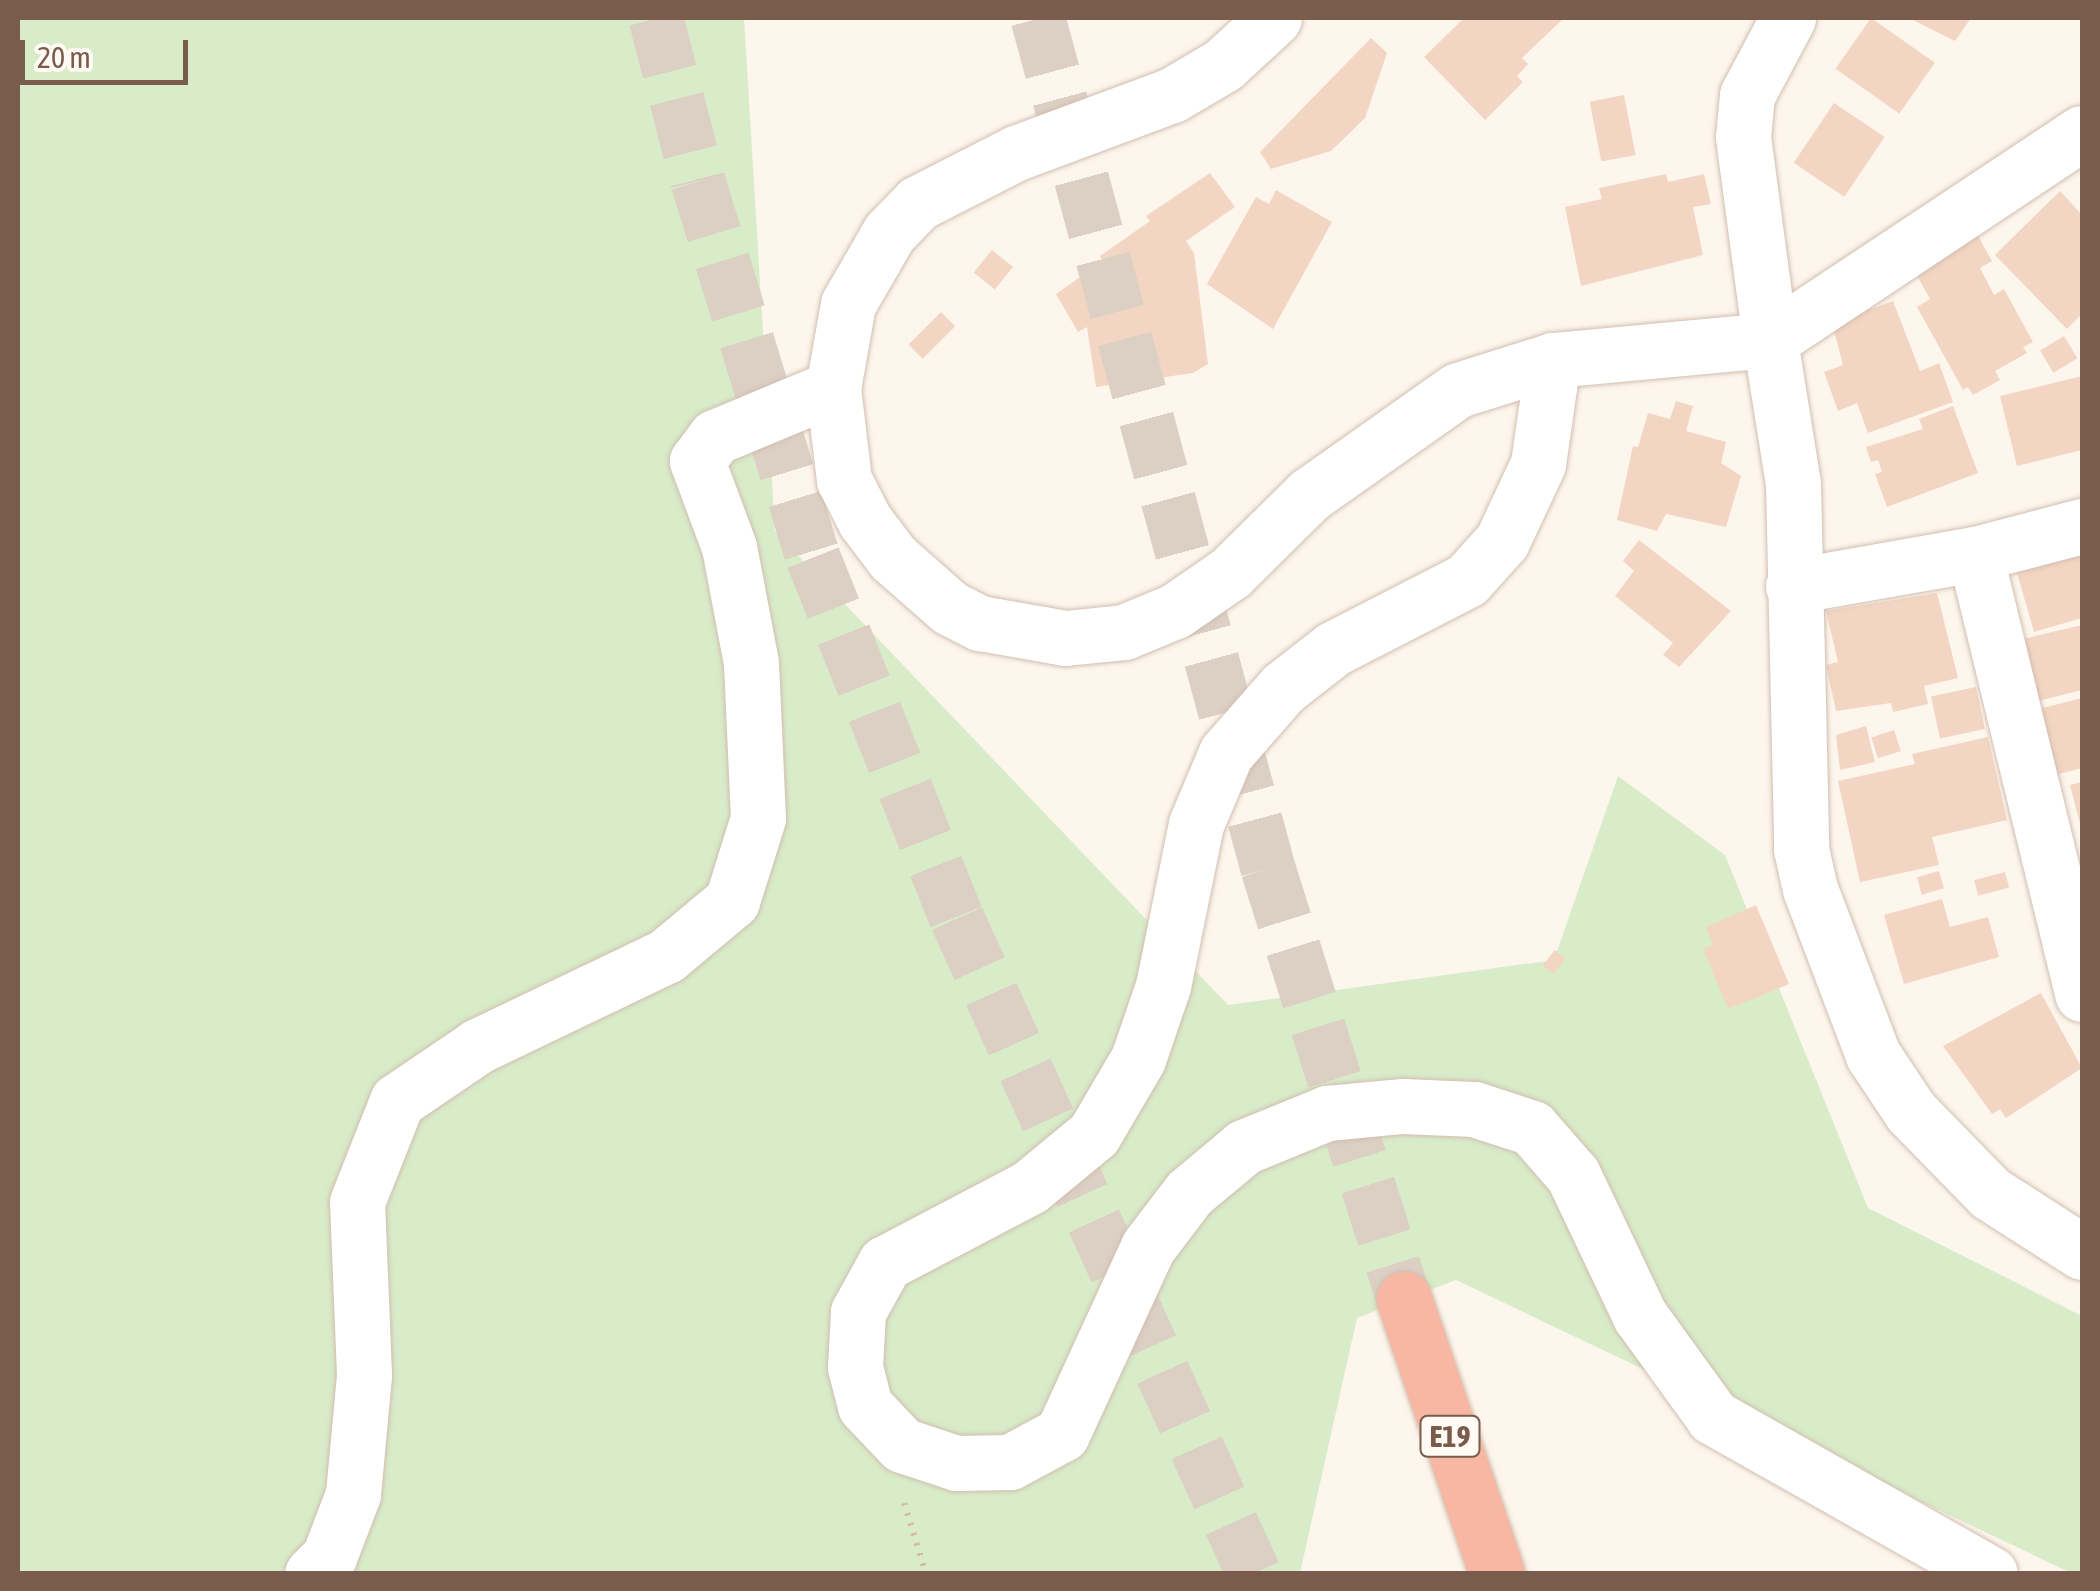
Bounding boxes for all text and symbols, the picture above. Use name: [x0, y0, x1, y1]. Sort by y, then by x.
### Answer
scale bar: [25, 20, 192, 82]
text: 20 m: [37, 40, 91, 74]
road number: E19: [1418, 1411, 1482, 1461]

